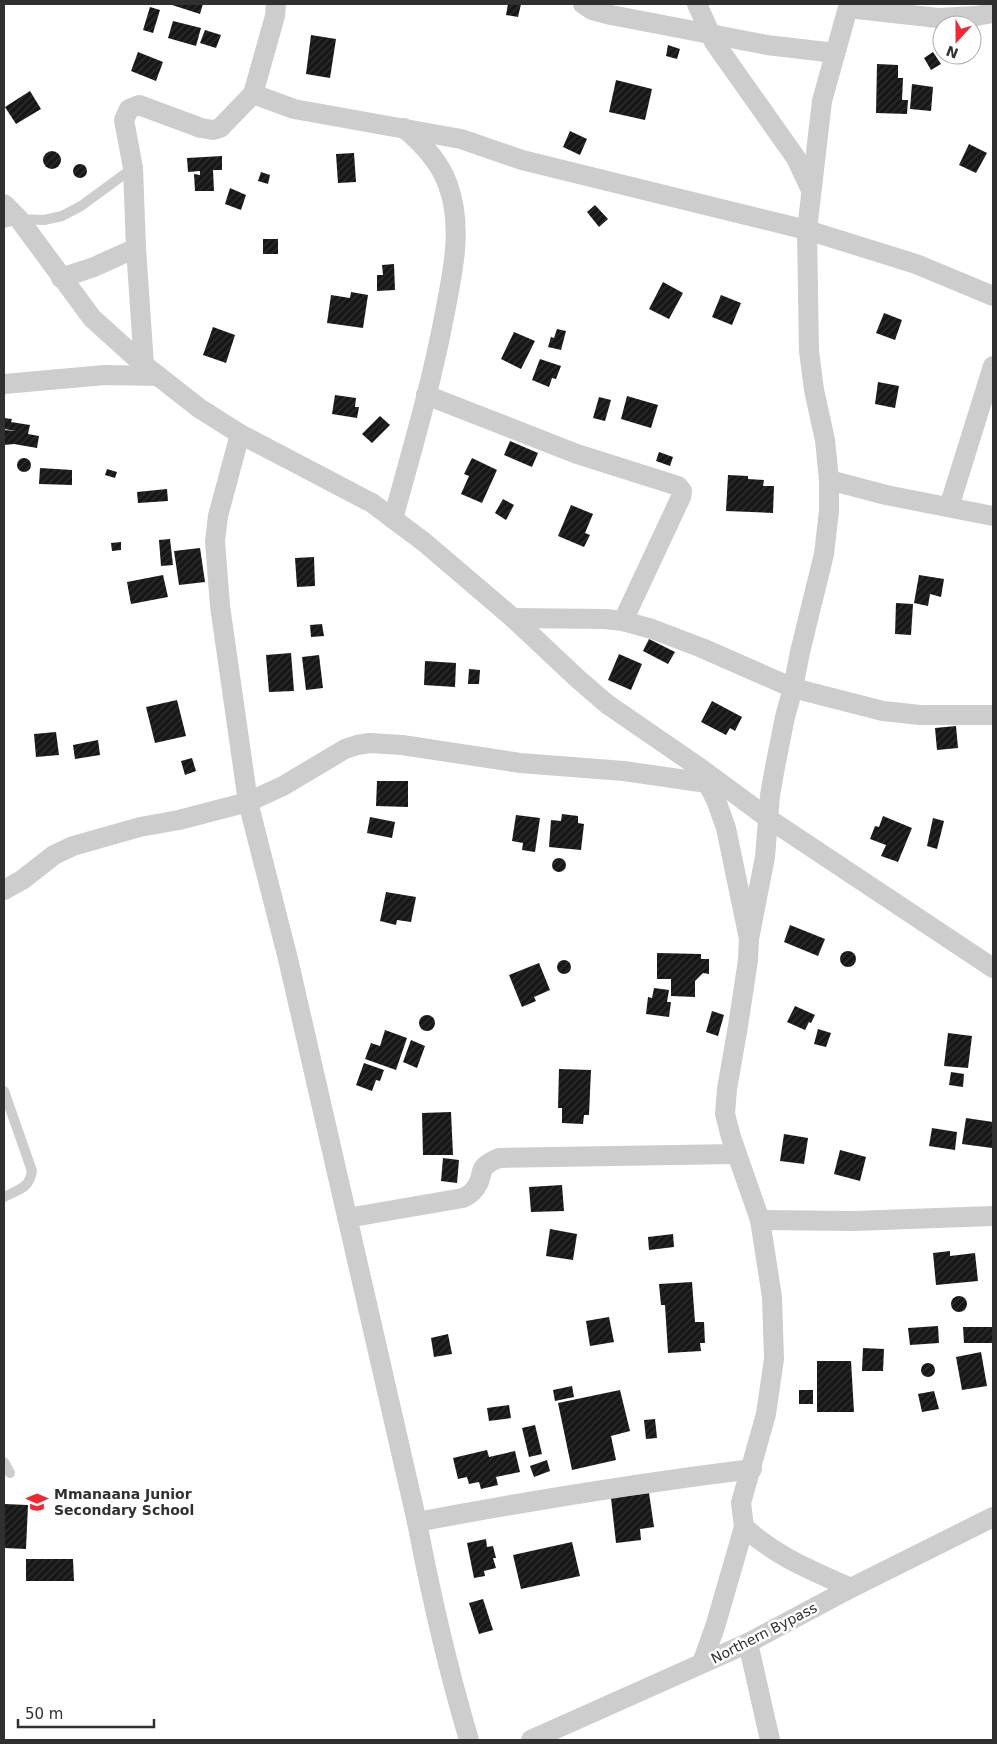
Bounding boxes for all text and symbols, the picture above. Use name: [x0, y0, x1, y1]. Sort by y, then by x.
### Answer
north arrow: [932, 15, 982, 65]
text: N: [944, 43, 961, 62]
place label: Mmanaana Junior Secondary School: [54, 1486, 194, 1518]
school or university icon: Mmanaana Junior Secondary School: [24, 1489, 50, 1515]
street label: Northern Bypass: [708, 1599, 820, 1667]
scale bar: [18, 1696, 154, 1728]
text: 50 m: [25, 1705, 63, 1723]

